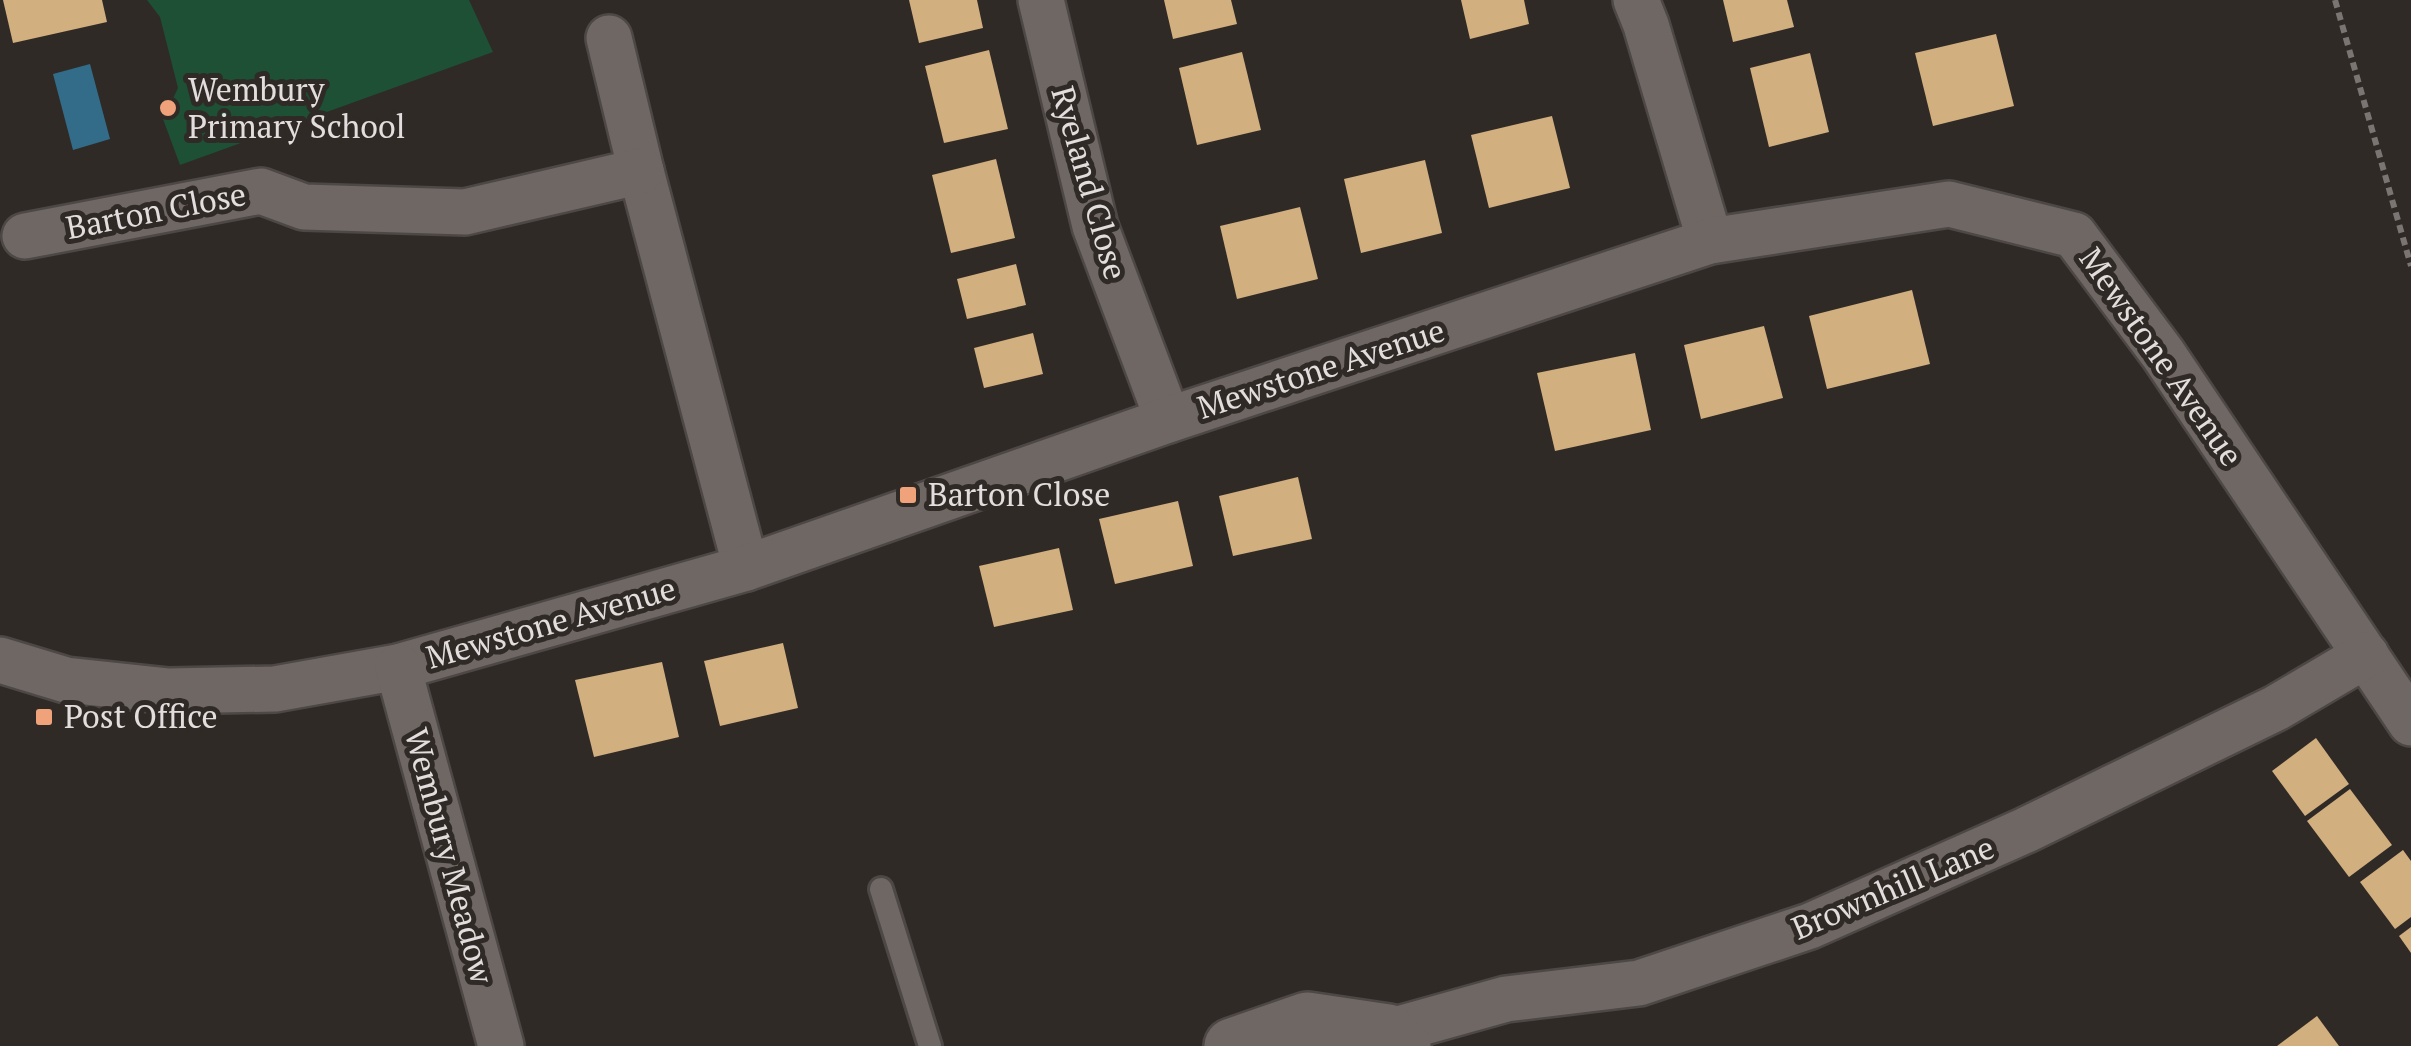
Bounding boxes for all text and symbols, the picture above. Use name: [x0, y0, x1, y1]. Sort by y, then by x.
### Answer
place label: Wembury Primary School: [188, 68, 405, 147]
street label: Ryeland Close: [1042, 81, 1138, 284]
marker: Wembury Primary School: [157, 97, 179, 119]
street label: Barton Close: [62, 172, 249, 248]
street label: Mewstone Avenue: [2071, 239, 2253, 474]
street label: Mewstone Avenue: [1192, 308, 1450, 428]
place label: Barton Close: [928, 473, 1110, 515]
marker: Barton Close: [897, 484, 919, 506]
street label: Mewstone Avenue: [421, 566, 680, 678]
place label: Post Office: [64, 695, 218, 737]
marker: Post Office: [33, 706, 55, 728]
street label: Wembury Meadow: [396, 724, 504, 989]
street label: Brownhill Lane: [1785, 826, 2000, 949]

